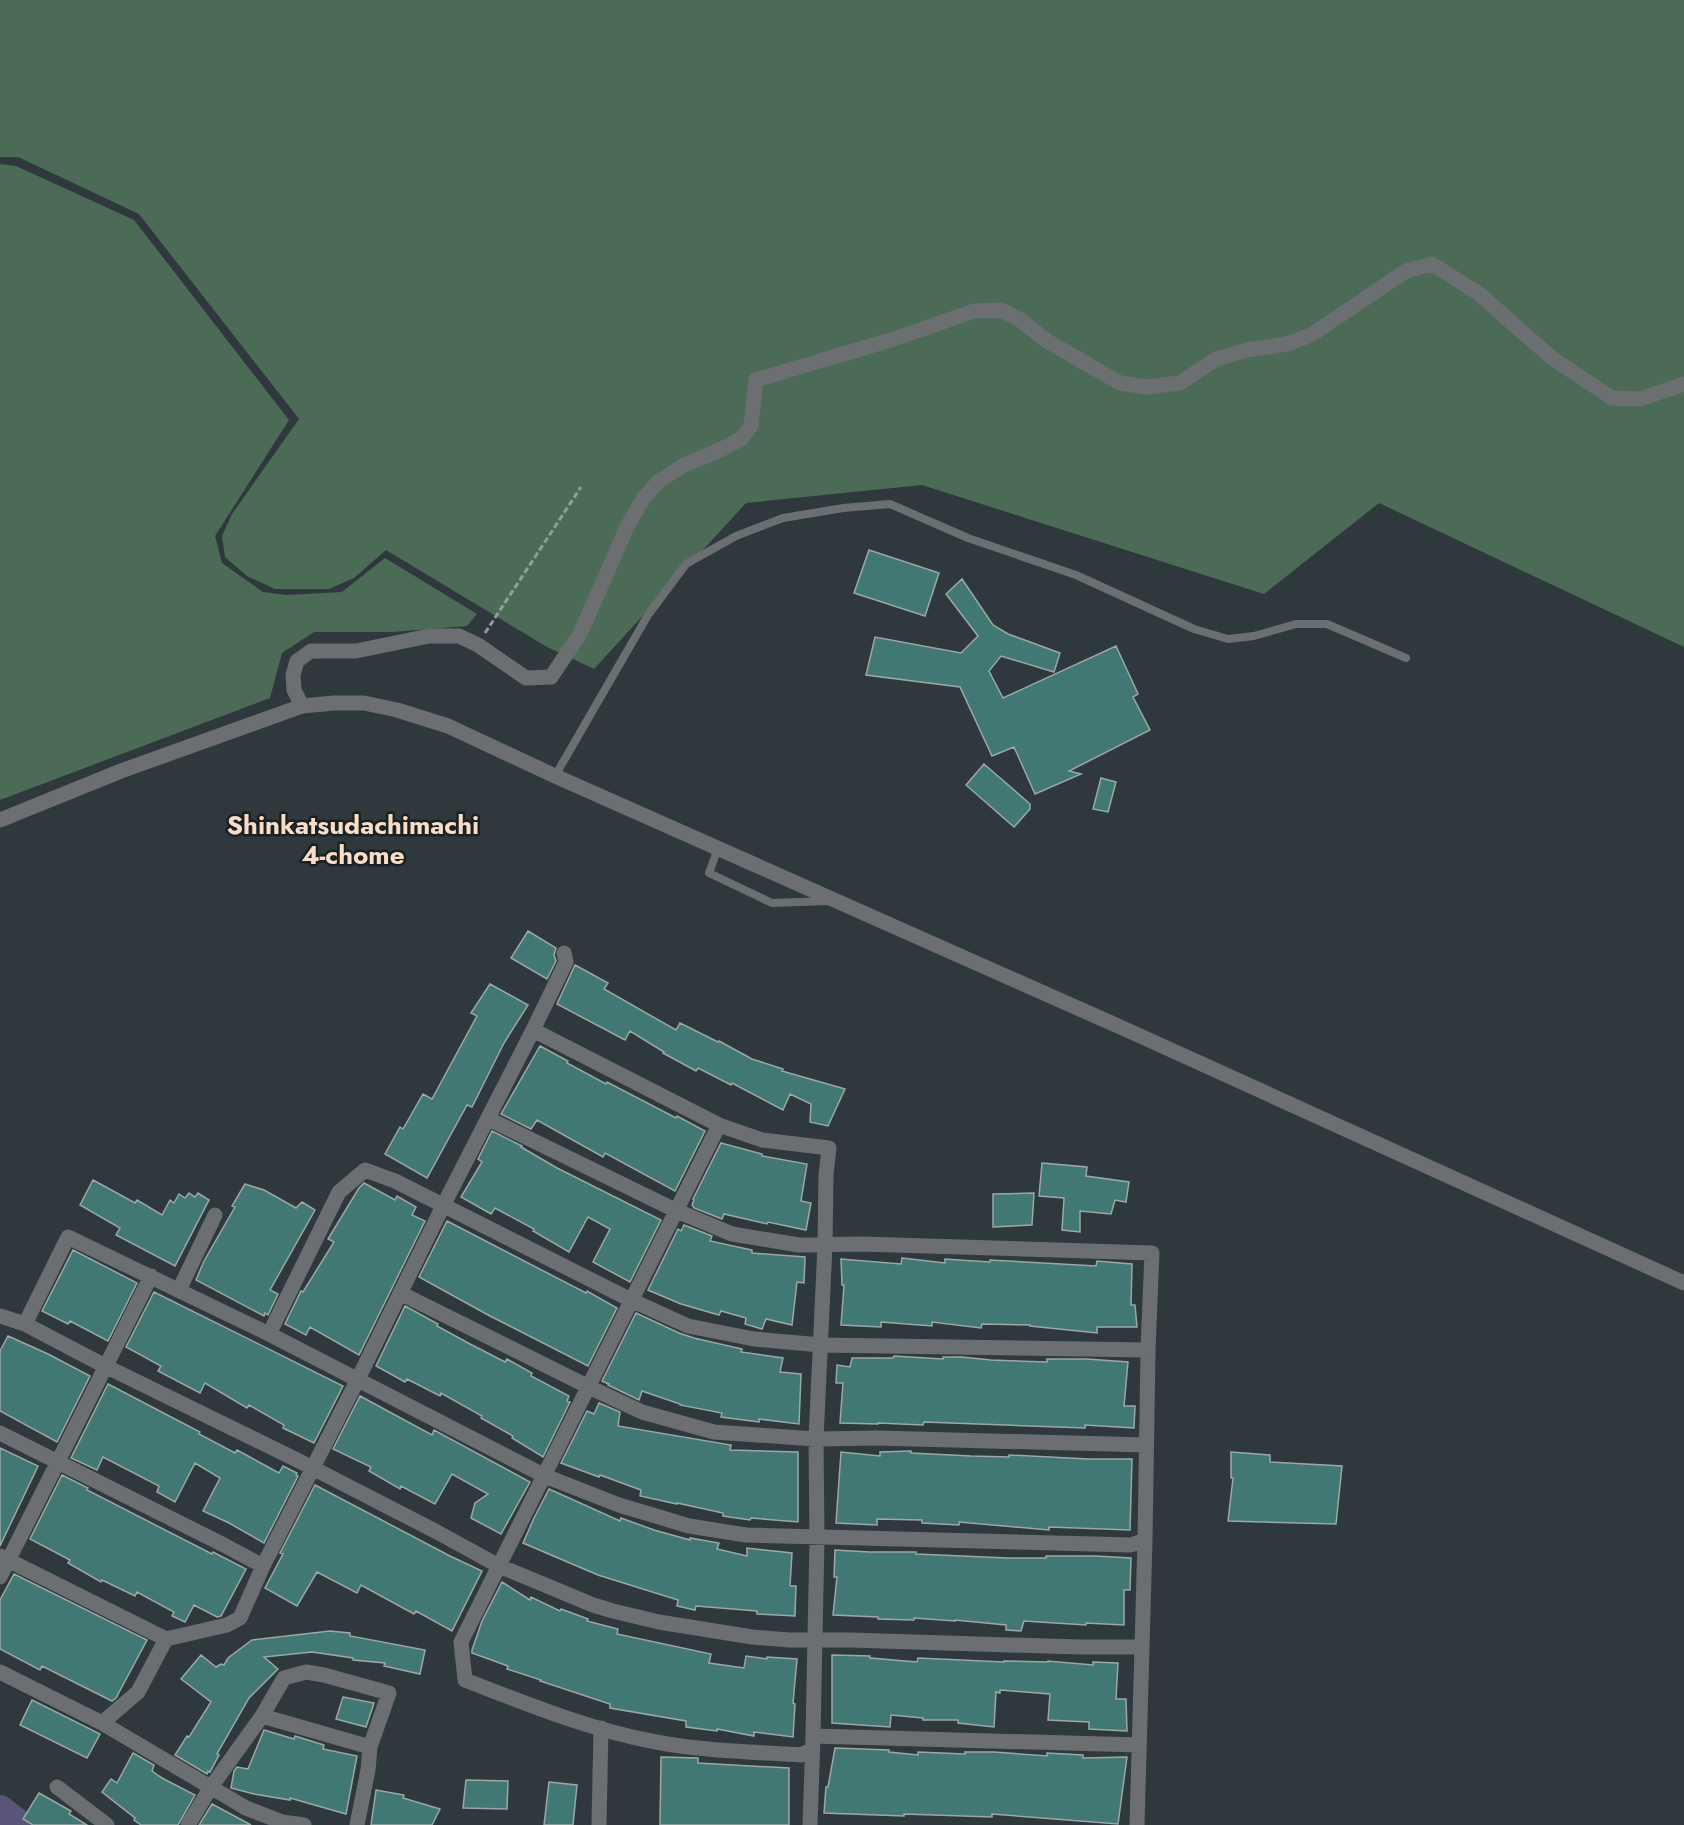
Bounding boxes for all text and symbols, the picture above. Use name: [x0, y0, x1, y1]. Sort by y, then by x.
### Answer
district label: Shinkatsudachimachi 4-chome: [227, 806, 479, 874]

